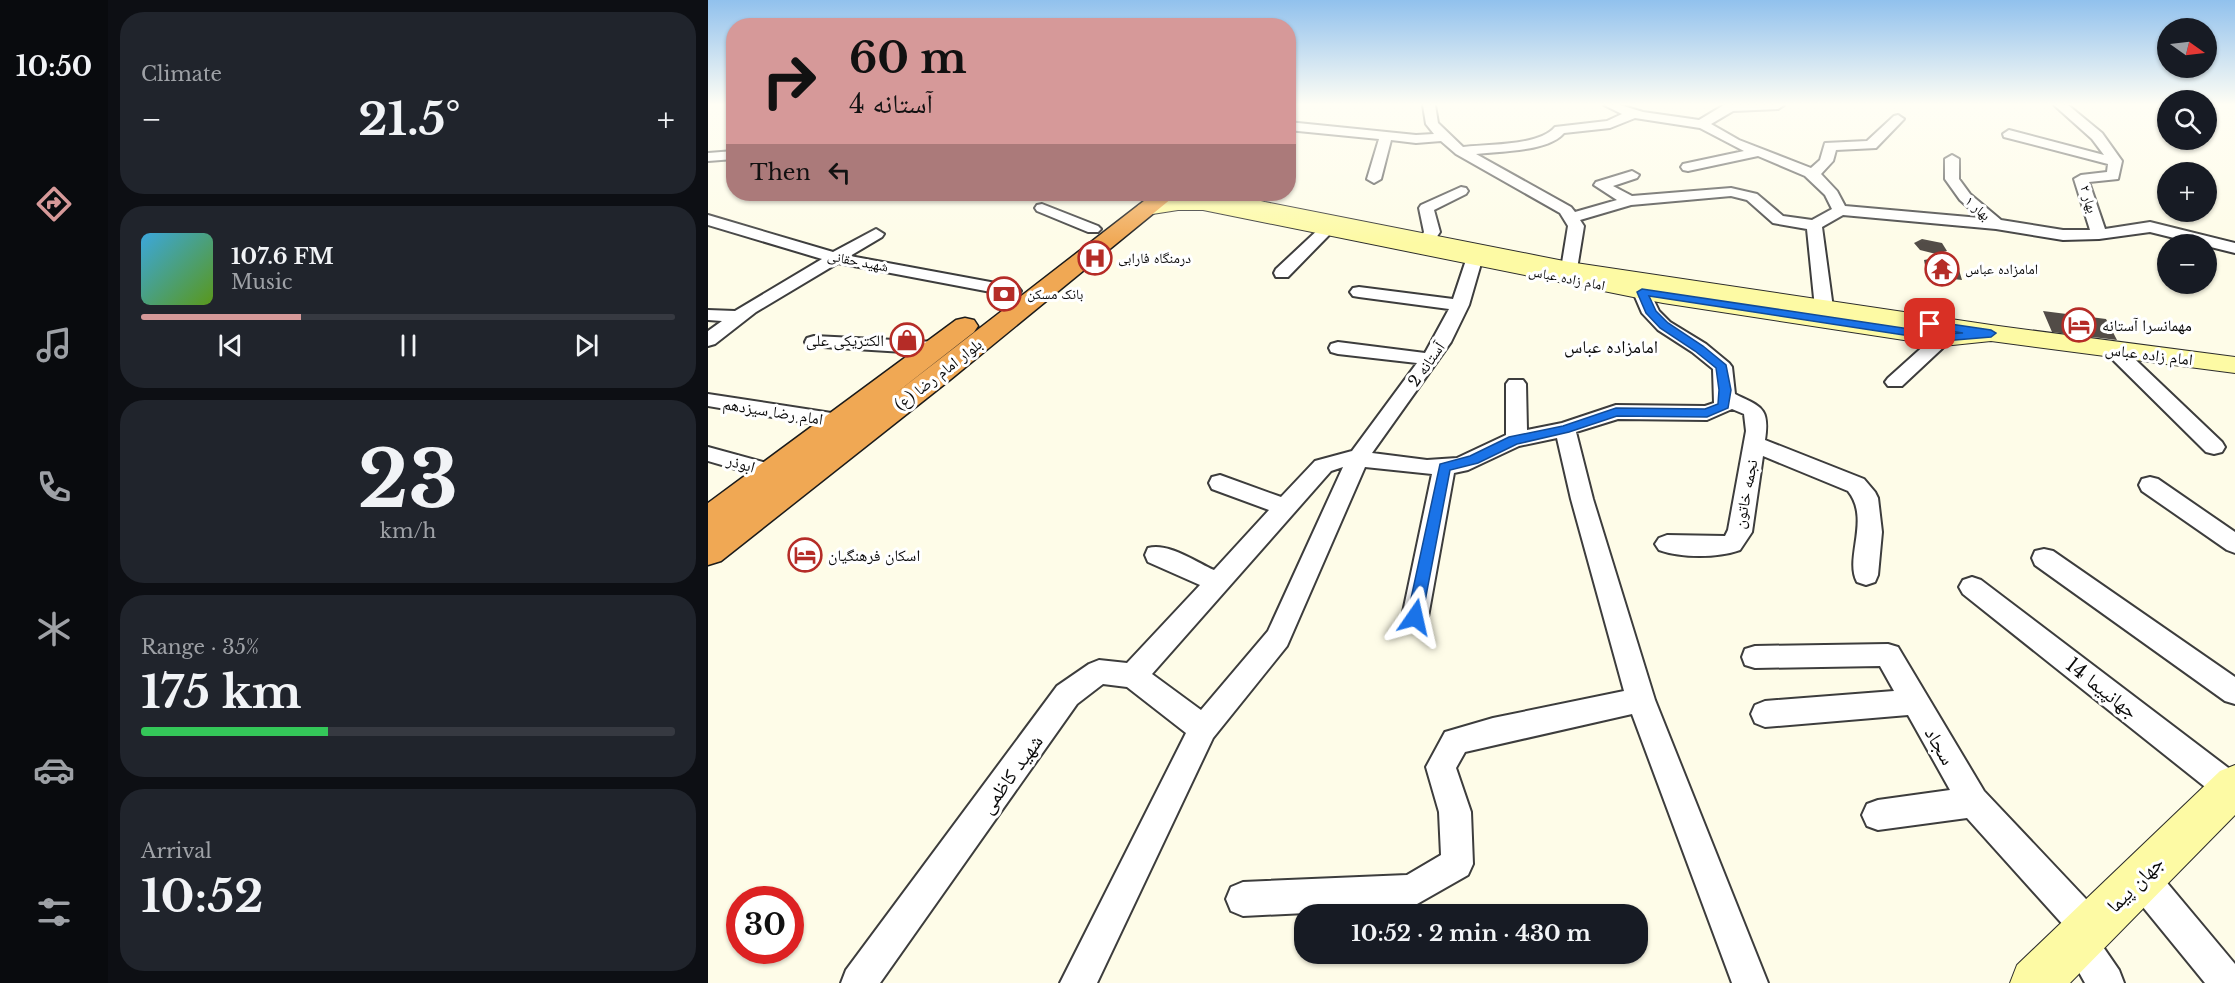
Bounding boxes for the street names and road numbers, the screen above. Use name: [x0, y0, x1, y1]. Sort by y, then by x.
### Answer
street label: بهار ۲: [2076, 183, 2102, 215]
street label: بهار ۱: [1961, 192, 1995, 224]
street label: شهید حقانی: [826, 246, 890, 276]
street label: امام زاده عباس: [1527, 262, 1607, 295]
street label: بلوار امام رضا (ع): [890, 334, 986, 415]
street label: آستانه 2: [1403, 337, 1449, 390]
street label: امام زاده عباس: [2104, 339, 2194, 370]
street label: امام رضا سیزدهم: [721, 393, 824, 430]
street label: ابوذر: [724, 449, 757, 477]
street label: نجمه خاتون: [1728, 458, 1762, 530]
street label: جهانپیما 14: [2061, 652, 2143, 724]
street label: سجاد: [1920, 723, 1960, 769]
street label: شهید کاظمی: [974, 730, 1048, 818]
street label: جهان پیما: [2102, 850, 2169, 917]

